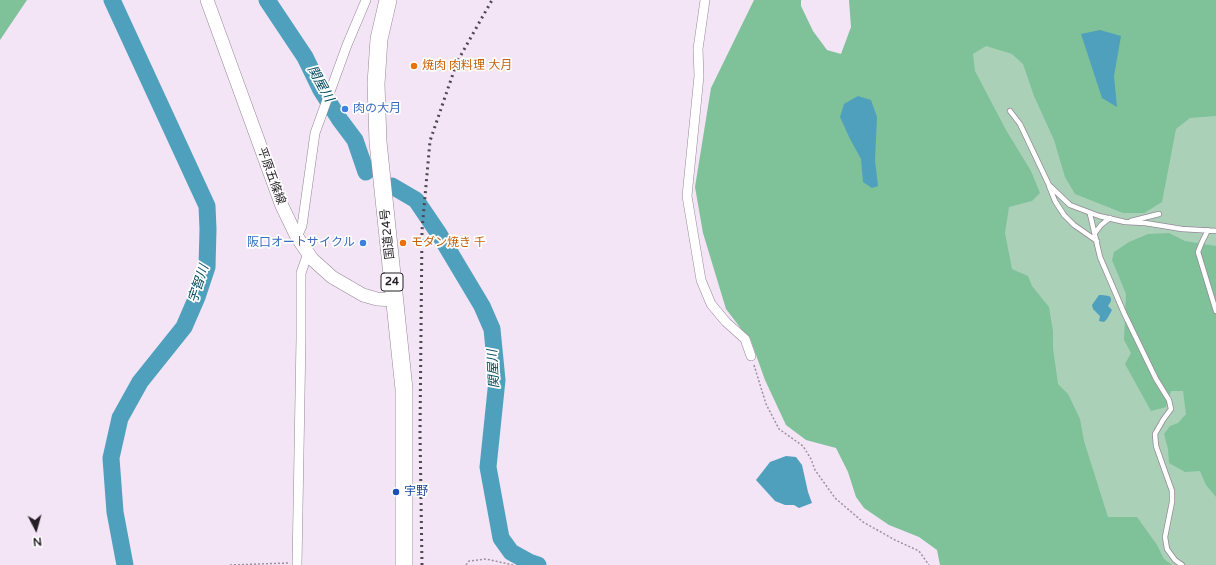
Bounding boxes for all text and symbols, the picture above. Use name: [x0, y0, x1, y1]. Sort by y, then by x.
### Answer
place label: 焼肉 肉料理 大月: [422, 59, 512, 73]
marker: 焼肉 肉料理 大月: [409, 61, 419, 71]
water label: 関屋川: [304, 63, 336, 105]
place label: 肉の大月: [353, 102, 401, 116]
marker: 肉の大月: [340, 104, 350, 114]
street label: 平原五條線: [254, 145, 288, 207]
street label: 国道24号: [378, 208, 398, 260]
place label: 阪口オートサイクル: [247, 236, 355, 250]
place label: モダン焼き 千: [411, 236, 486, 250]
marker: 阪口オートサイクル: [358, 238, 368, 248]
marker: モダン焼き 千: [398, 238, 408, 248]
water label: 宇智川: [186, 263, 212, 305]
road number: 24: [381, 273, 403, 291]
water label: 関屋川: [485, 349, 503, 389]
place label: 宇野: [404, 485, 428, 499]
marker: 宇野: [391, 487, 401, 497]
north arrow: [16, 509, 56, 549]
text: N: [32, 535, 42, 548]

